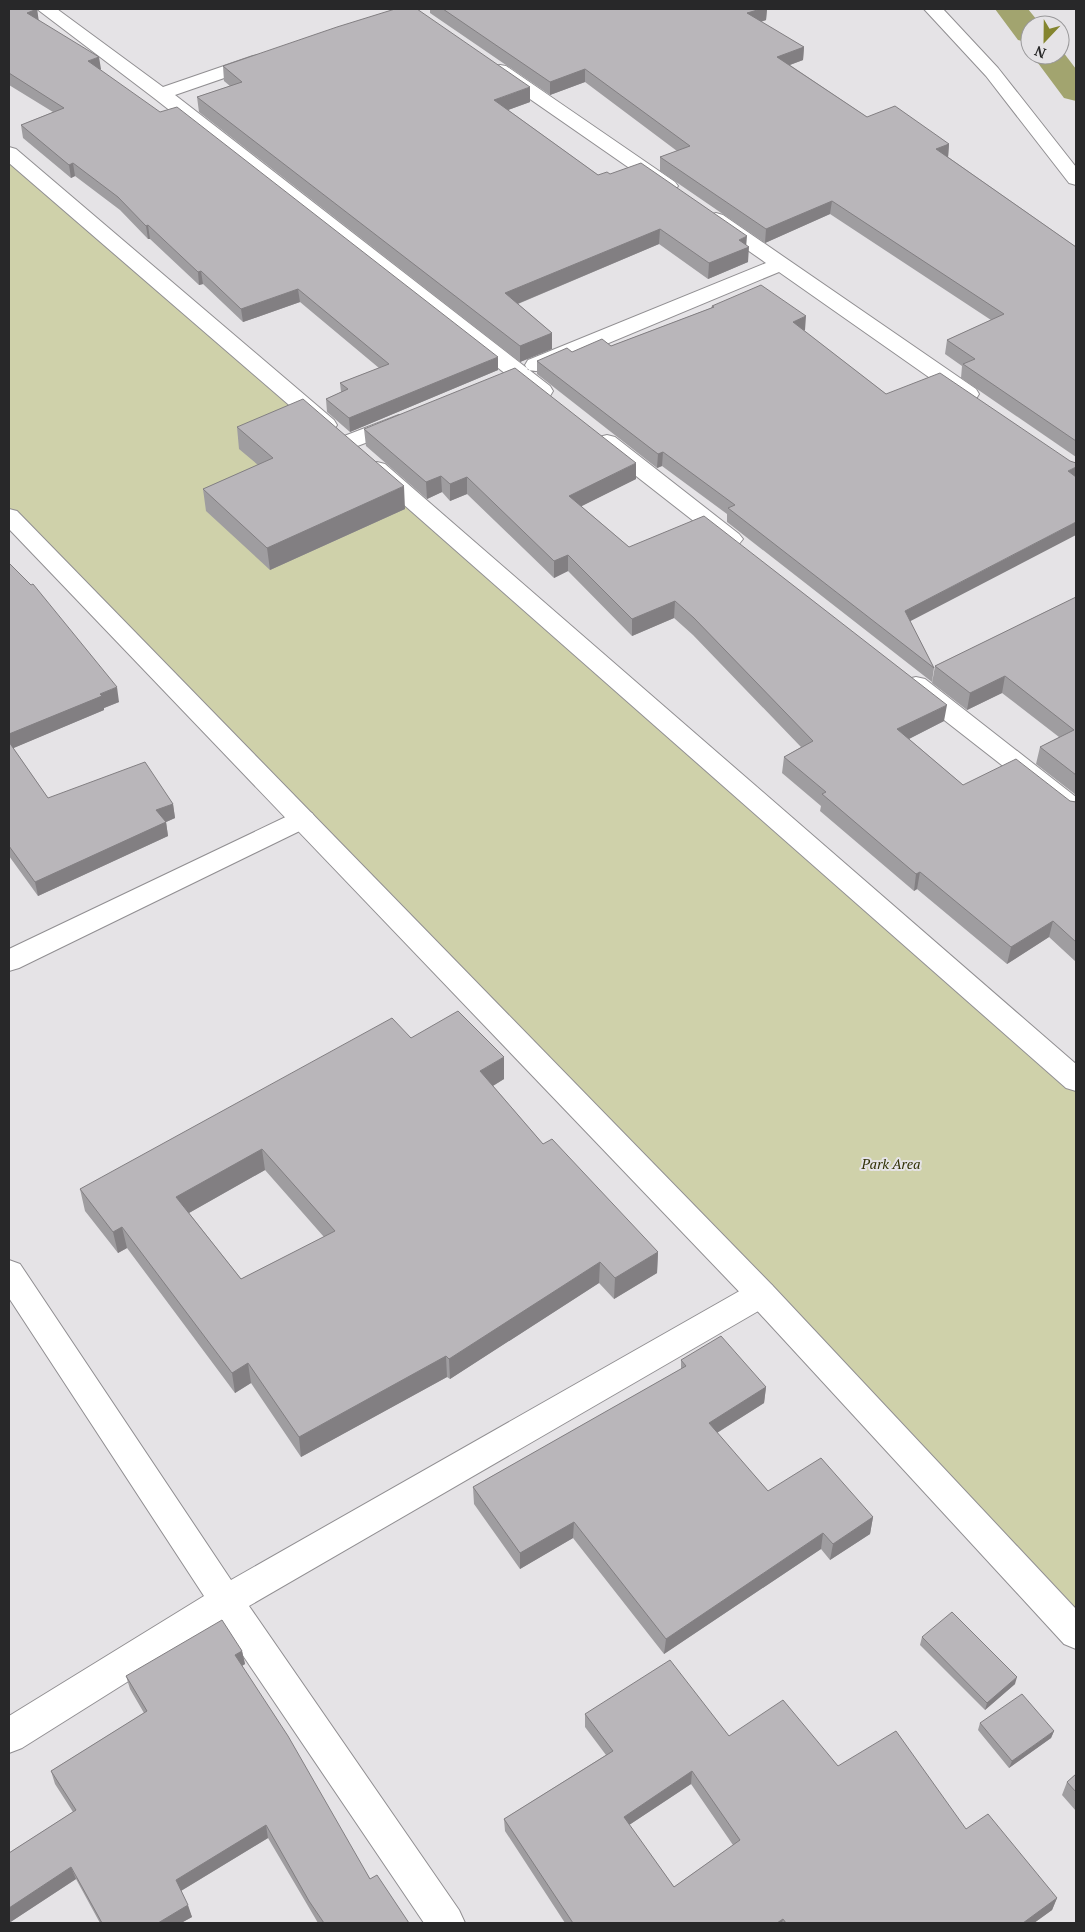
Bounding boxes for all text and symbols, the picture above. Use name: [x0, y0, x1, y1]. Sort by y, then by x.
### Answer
north arrow: [1020, 15, 1070, 65]
text: N: [1031, 42, 1048, 63]
park label: Park Area: [860, 1154, 921, 1173]

